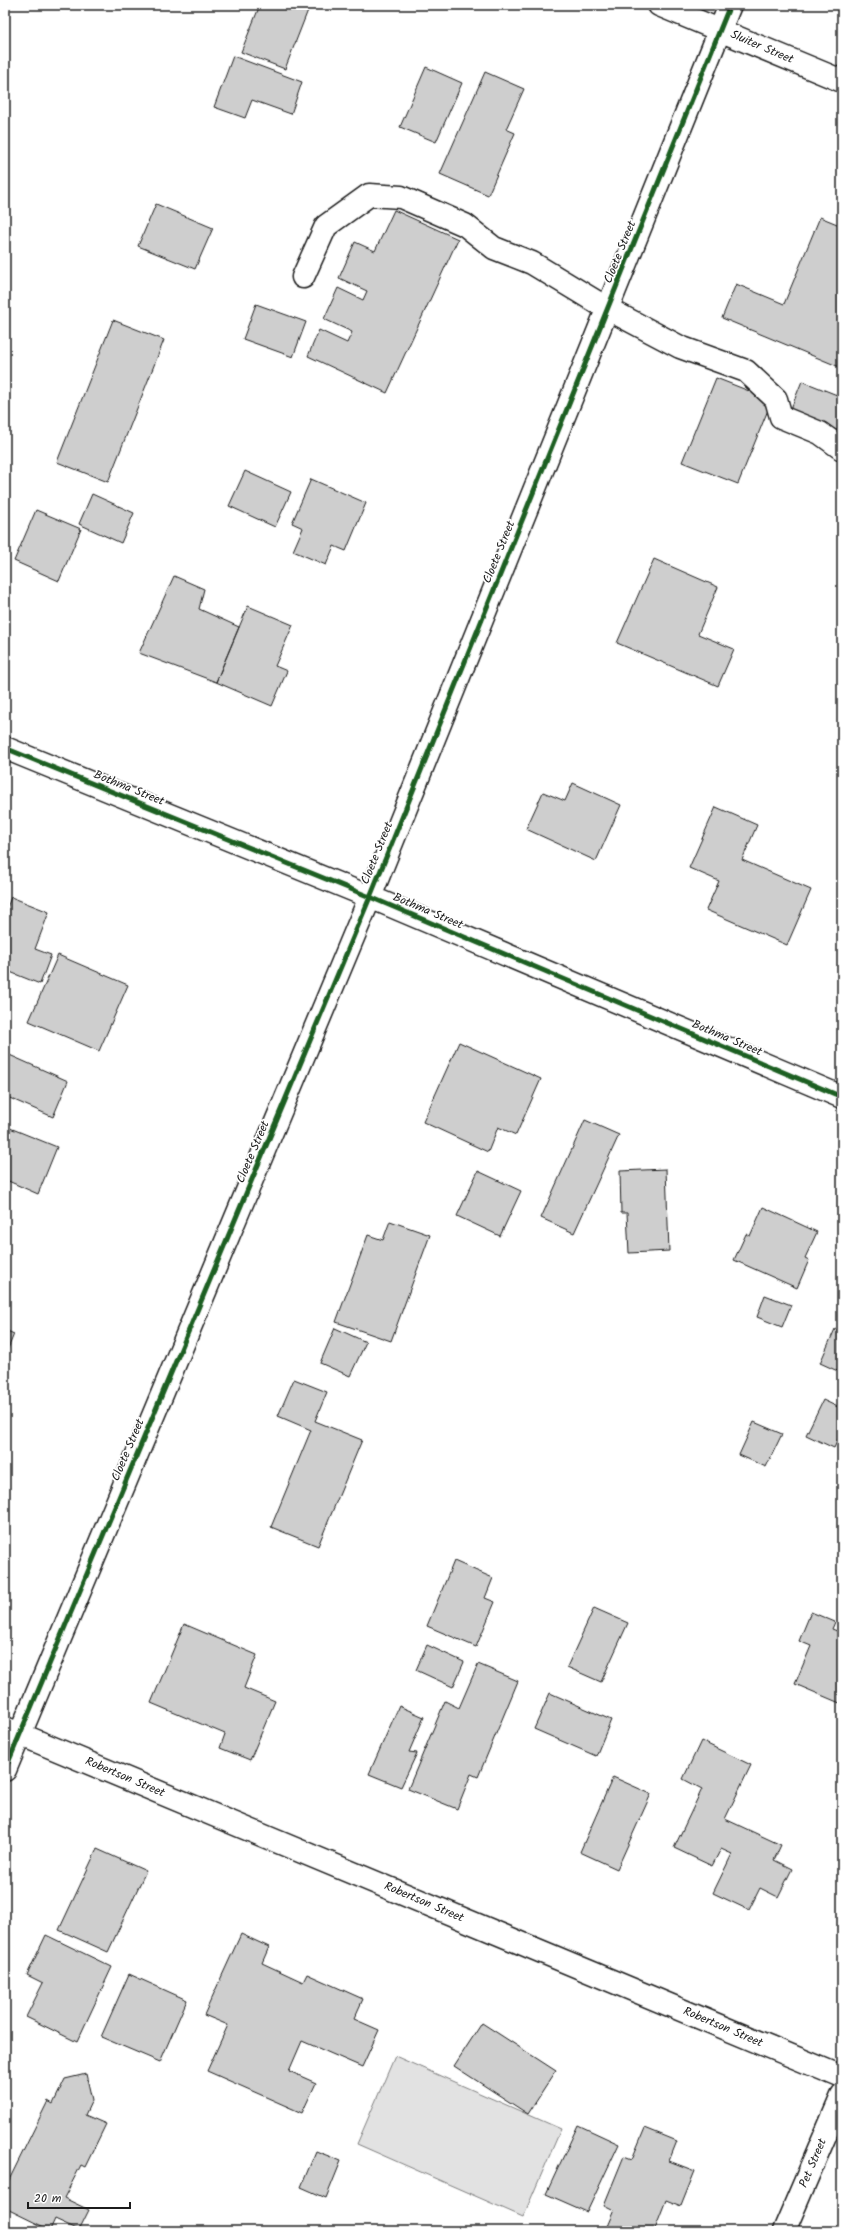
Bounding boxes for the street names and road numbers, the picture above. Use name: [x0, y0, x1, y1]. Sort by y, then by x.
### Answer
street label: Sluiter Street: [727, 25, 797, 69]
street label: Cloete Street: [599, 217, 641, 286]
street label: Cloete Street: [478, 517, 520, 586]
street label: Bothma Street: [91, 765, 167, 811]
street label: Cloete Street: [356, 818, 398, 887]
street label: Bothma Street: [390, 888, 466, 934]
street label: Bothma Street: [689, 1015, 765, 1061]
street label: Cloete Street: [231, 1117, 275, 1186]
street label: Cloete Street: [106, 1415, 150, 1484]
street label: Robertson Street: [82, 1752, 168, 1802]
street label: Robertson Street: [381, 1877, 467, 1927]
street label: Robertson Street: [680, 2002, 766, 2052]
street label: Pet Street: [794, 2135, 832, 2191]

